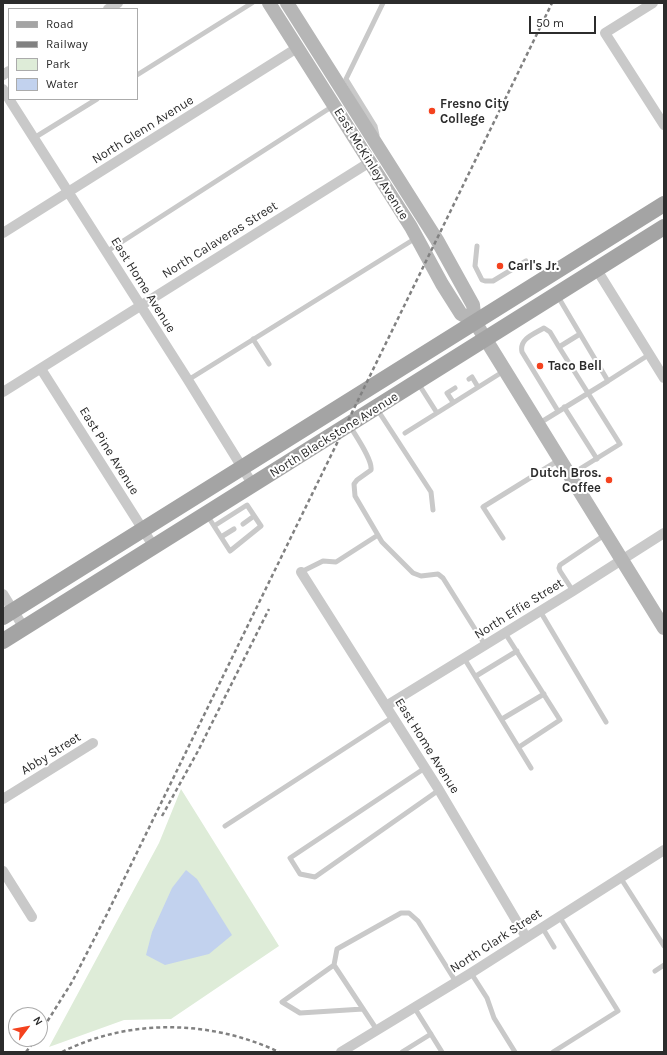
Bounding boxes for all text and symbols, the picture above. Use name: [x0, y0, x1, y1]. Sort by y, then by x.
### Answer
legend: [8, 8, 138, 100]
scale bar: [531, 8, 598, 34]
text: 50 m: [536, 16, 564, 30]
text: Road: [46, 17, 74, 31]
text: Railway: [46, 37, 88, 51]
text: Park: [46, 57, 70, 71]
text: Water: [46, 77, 78, 91]
street label: North Glenn Avenue: [89, 92, 197, 168]
place label: Fresno City College: [440, 96, 509, 127]
street label: East McKinley Avenue: [330, 105, 412, 223]
marker: Fresno City College: [427, 106, 437, 116]
street label: North Calaveras Street: [159, 198, 281, 282]
street label: East Home Avenue: [107, 234, 179, 336]
place label: Carl's Jr.: [508, 258, 559, 274]
marker: Carl's Jr.: [495, 261, 505, 271]
place label: Taco Bell: [548, 358, 602, 374]
marker: Taco Bell: [535, 361, 545, 371]
street label: North Blackstone Avenue: [267, 389, 401, 481]
street label: East Pine Avenue: [76, 404, 142, 498]
place label: Dutch Bros. Coffee: [530, 465, 601, 496]
marker: Dutch Bros. Coffee: [604, 475, 614, 485]
street label: North Effie Street: [472, 575, 566, 643]
street label: East Home Avenue: [391, 695, 463, 797]
street label: Abby Street: [18, 729, 84, 779]
street label: North Clark Street: [447, 906, 545, 976]
north arrow: [8, 1007, 48, 1047]
text: N: [30, 1014, 45, 1028]

